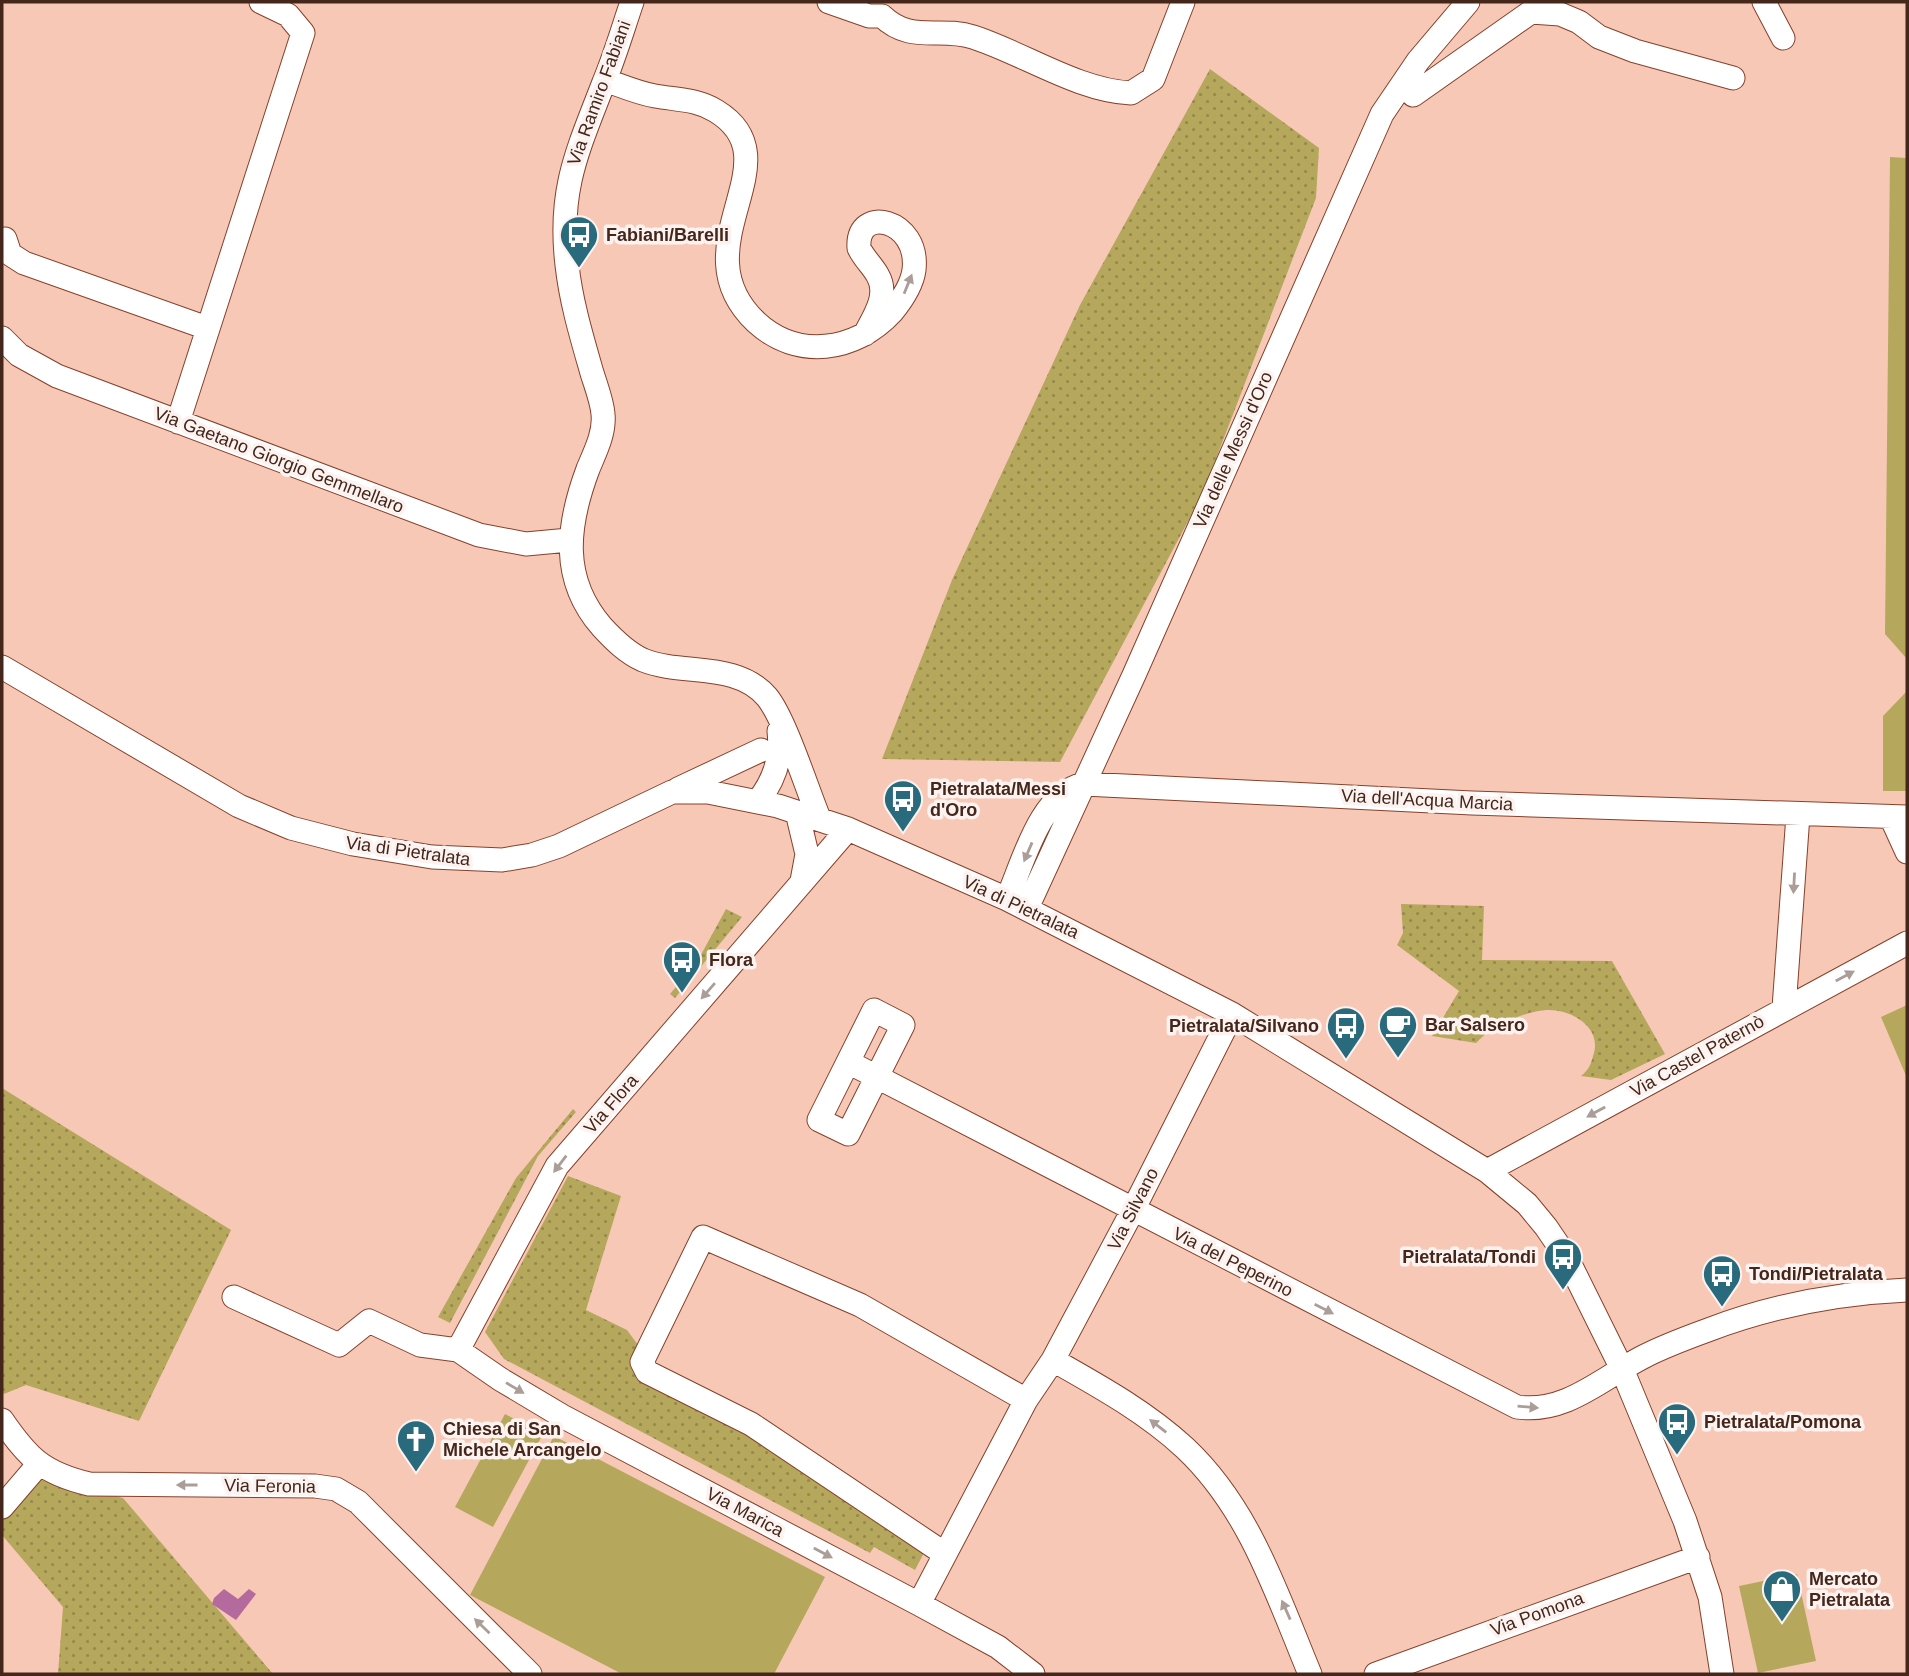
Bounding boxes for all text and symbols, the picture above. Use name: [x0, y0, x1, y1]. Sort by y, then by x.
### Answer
street label: Via Ramiro Fabiani: [563, 18, 635, 168]
bus stop icon: Fabiani/Barelli: [558, 214, 600, 269]
place label: Fabiani/Barelli: [606, 225, 729, 245]
one-way arrow: [903, 273, 914, 294]
street label: Via delle Messi d'Oro: [1189, 369, 1277, 531]
street label: Via Gaetano Giorgio Gemmellaro: [151, 403, 407, 517]
bus stop icon: Pietralata/Messi d'Oro: [882, 778, 924, 833]
place label: Pietralata/Messi d'Oro: [930, 779, 1066, 820]
street label: Via dell'Acqua Marcia: [1340, 786, 1514, 815]
street label: Via di Pietralata: [344, 832, 473, 870]
one-way arrow: [1022, 842, 1033, 863]
street label: Via di Pietralata: [960, 871, 1083, 943]
one-way arrow: [1789, 872, 1800, 894]
bus stop icon: Flora: [661, 939, 703, 994]
place label: Flora: [709, 950, 754, 970]
one-way arrow: [1835, 970, 1854, 982]
one-way arrow: [700, 982, 716, 1000]
cafe icon: Bar Salsero: [1377, 1004, 1419, 1059]
bus stop icon: Pietralata/Silvano: [1325, 1005, 1367, 1060]
street label: Via Castel Paternò: [1627, 1011, 1767, 1101]
place label: Bar Salsero: [1425, 1015, 1525, 1035]
place label: Pietralata/Silvano: [1169, 1016, 1319, 1036]
street label: Via Flora: [580, 1070, 643, 1138]
one-way arrow: [1585, 1105, 1605, 1117]
one-way arrow: [554, 1155, 568, 1173]
street label: Via Silvano: [1104, 1164, 1162, 1254]
street label: Via del Peperino: [1170, 1223, 1296, 1301]
bus stop icon: Pietralata/Tondi: [1542, 1236, 1584, 1291]
place label: Pietralata/Tondi: [1402, 1247, 1536, 1267]
bus stop icon: Tondi/Pietralata: [1701, 1253, 1743, 1308]
place label: Tondi/Pietralata: [1749, 1264, 1884, 1284]
one-way arrow: [1314, 1303, 1334, 1315]
one-way arrow: [505, 1382, 524, 1394]
bus stop icon: Pietralata/Pomona: [1656, 1401, 1698, 1456]
one-way arrow: [1517, 1402, 1539, 1413]
place label: Pietralata/Pomona: [1704, 1412, 1862, 1432]
church icon: Chiesa di San Michele Arcangelo: [395, 1418, 437, 1473]
place label: Chiesa di San Michele Arcangelo: [443, 1419, 601, 1460]
one-way arrow: [1149, 1420, 1167, 1434]
street label: Via Feronia: [224, 1475, 317, 1497]
one-way arrow: [176, 1479, 198, 1491]
street label: Via Marica: [703, 1483, 788, 1541]
one-way arrow: [813, 1548, 833, 1559]
shop icon: Mercato Pietralata: [1761, 1568, 1803, 1623]
place label: Mercato Pietralata: [1809, 1569, 1891, 1610]
street label: Via Pomona: [1488, 1588, 1587, 1640]
one-way arrow: [1280, 1600, 1291, 1621]
one-way arrow: [474, 1619, 491, 1635]

